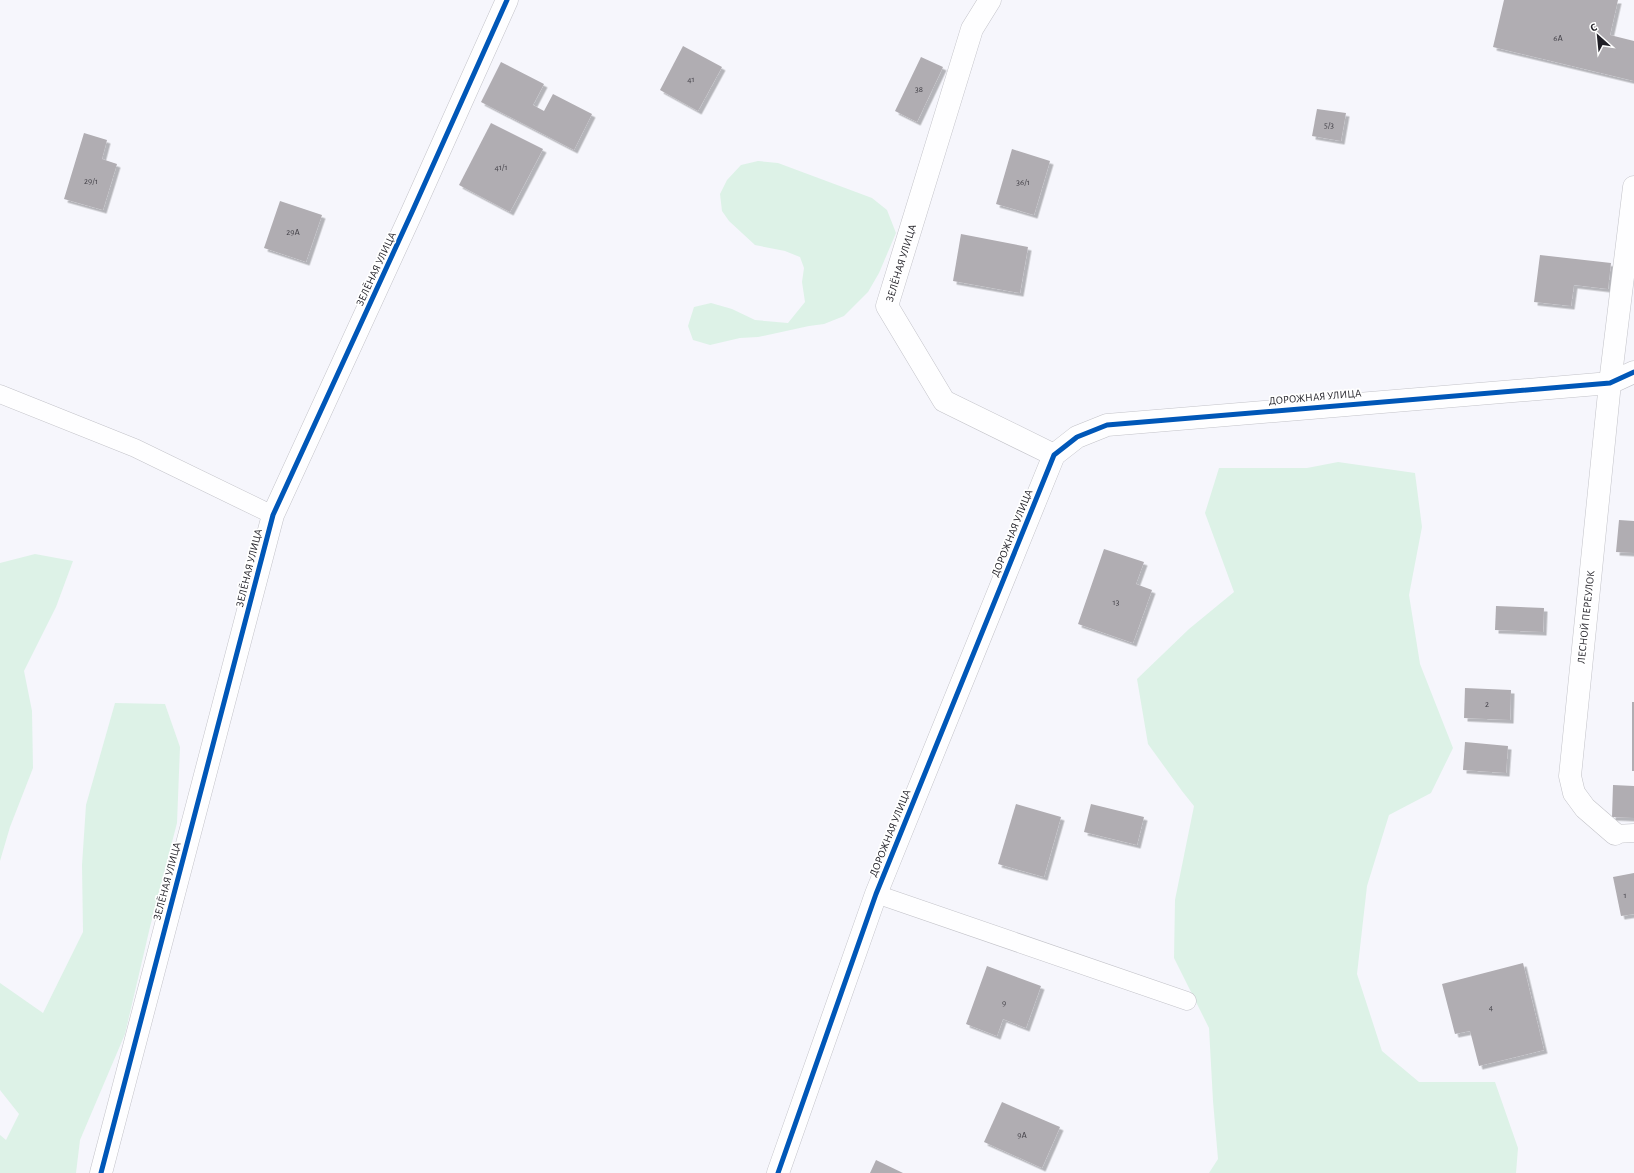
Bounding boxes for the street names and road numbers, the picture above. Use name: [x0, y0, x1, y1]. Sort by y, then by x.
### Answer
street label: ЗЕЛЁНАЯ УЛИЦА: [884, 223, 918, 303]
street label: ЗЕЛЁНАЯ УЛИЦА: [354, 230, 398, 308]
street label: ДОРОЖНАЯ УЛИЦА: [1268, 387, 1362, 407]
street label: ДОРОЖНАЯ УЛИЦА: [989, 487, 1035, 578]
street label: ЗЕЛЁНАЯ УЛИЦА: [234, 527, 264, 608]
street label: ЛЕСНОЙ ПЕРЕУЛОК: [1576, 569, 1596, 664]
street label: ДОРОЖНАЯ УЛИЦА: [867, 787, 913, 878]
street label: ЗЕЛЁНАЯ УЛИЦА: [151, 840, 183, 921]

